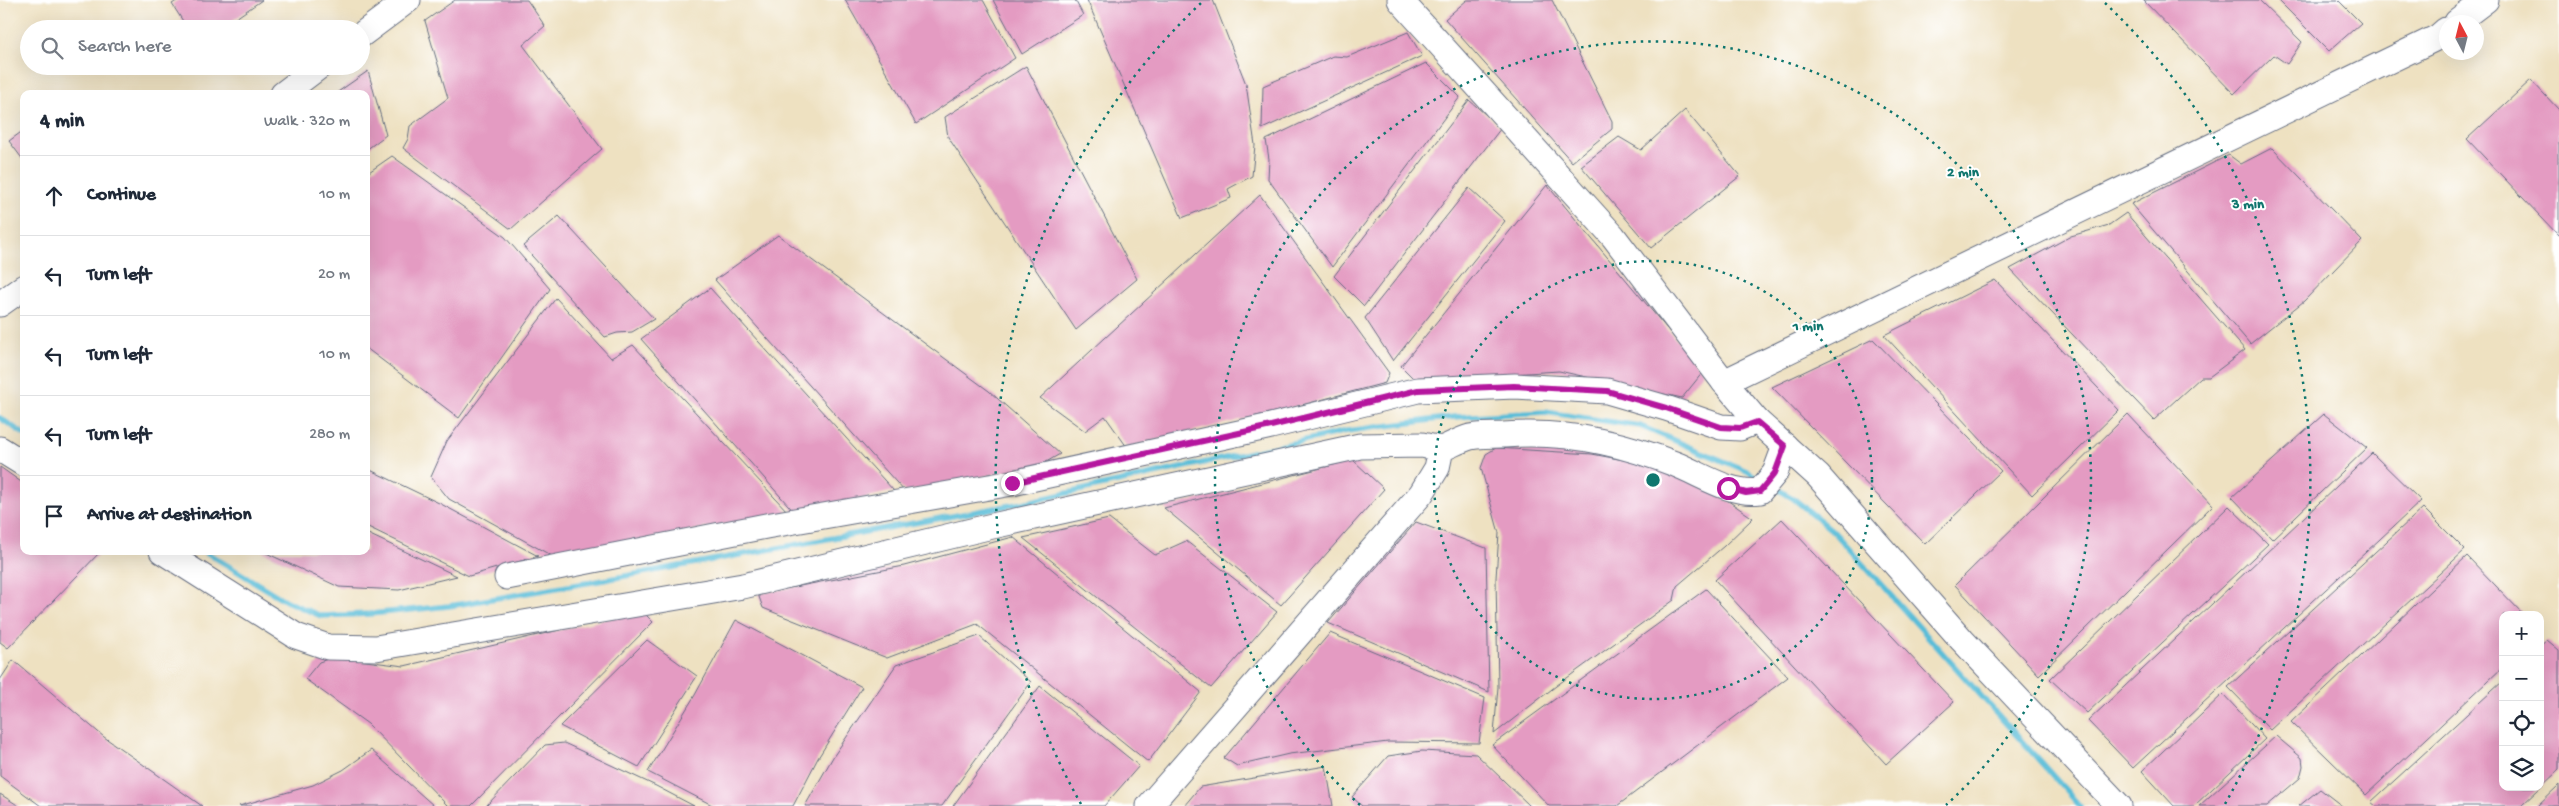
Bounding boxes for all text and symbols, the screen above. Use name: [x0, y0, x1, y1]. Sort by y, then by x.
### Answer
north arrow: [2439, 15, 2484, 60]
search box: [20, 20, 370, 75]
icon: search: [38, 34, 66, 62]
text: Search here: [78, 36, 172, 59]
text: 4 min: [40, 110, 84, 135]
text: Walk · 320 m: [264, 113, 350, 132]
text: 2 min: [1947, 164, 1980, 182]
icon: ahead: [40, 182, 68, 210]
text: Continue: [87, 184, 156, 207]
text: 10 m: [319, 186, 350, 205]
text: 3 min: [2231, 196, 2265, 214]
icon: left: [40, 262, 68, 290]
text: Turn left: [87, 264, 151, 287]
text: 20 m: [318, 266, 350, 285]
text: 1 min: [1792, 318, 1824, 336]
icon: left: [40, 342, 68, 370]
text: Turn left: [87, 344, 151, 367]
text: 10 m: [319, 346, 350, 365]
icon: left: [40, 422, 68, 450]
text: Turn left: [87, 424, 151, 447]
text: 280 m: [309, 426, 350, 445]
centre of rings: [1644, 471, 1662, 489]
route end: [1001, 472, 1024, 495]
route start: [1717, 477, 1740, 500]
icon: arrive: [40, 502, 68, 530]
text: Arrive at destination: [87, 504, 251, 527]
map controls: [2499, 611, 2544, 791]
button: +: [2499, 611, 2544, 656]
button: −: [2499, 656, 2544, 701]
button: locate: [2499, 701, 2544, 746]
button: layers: [2499, 746, 2544, 791]

